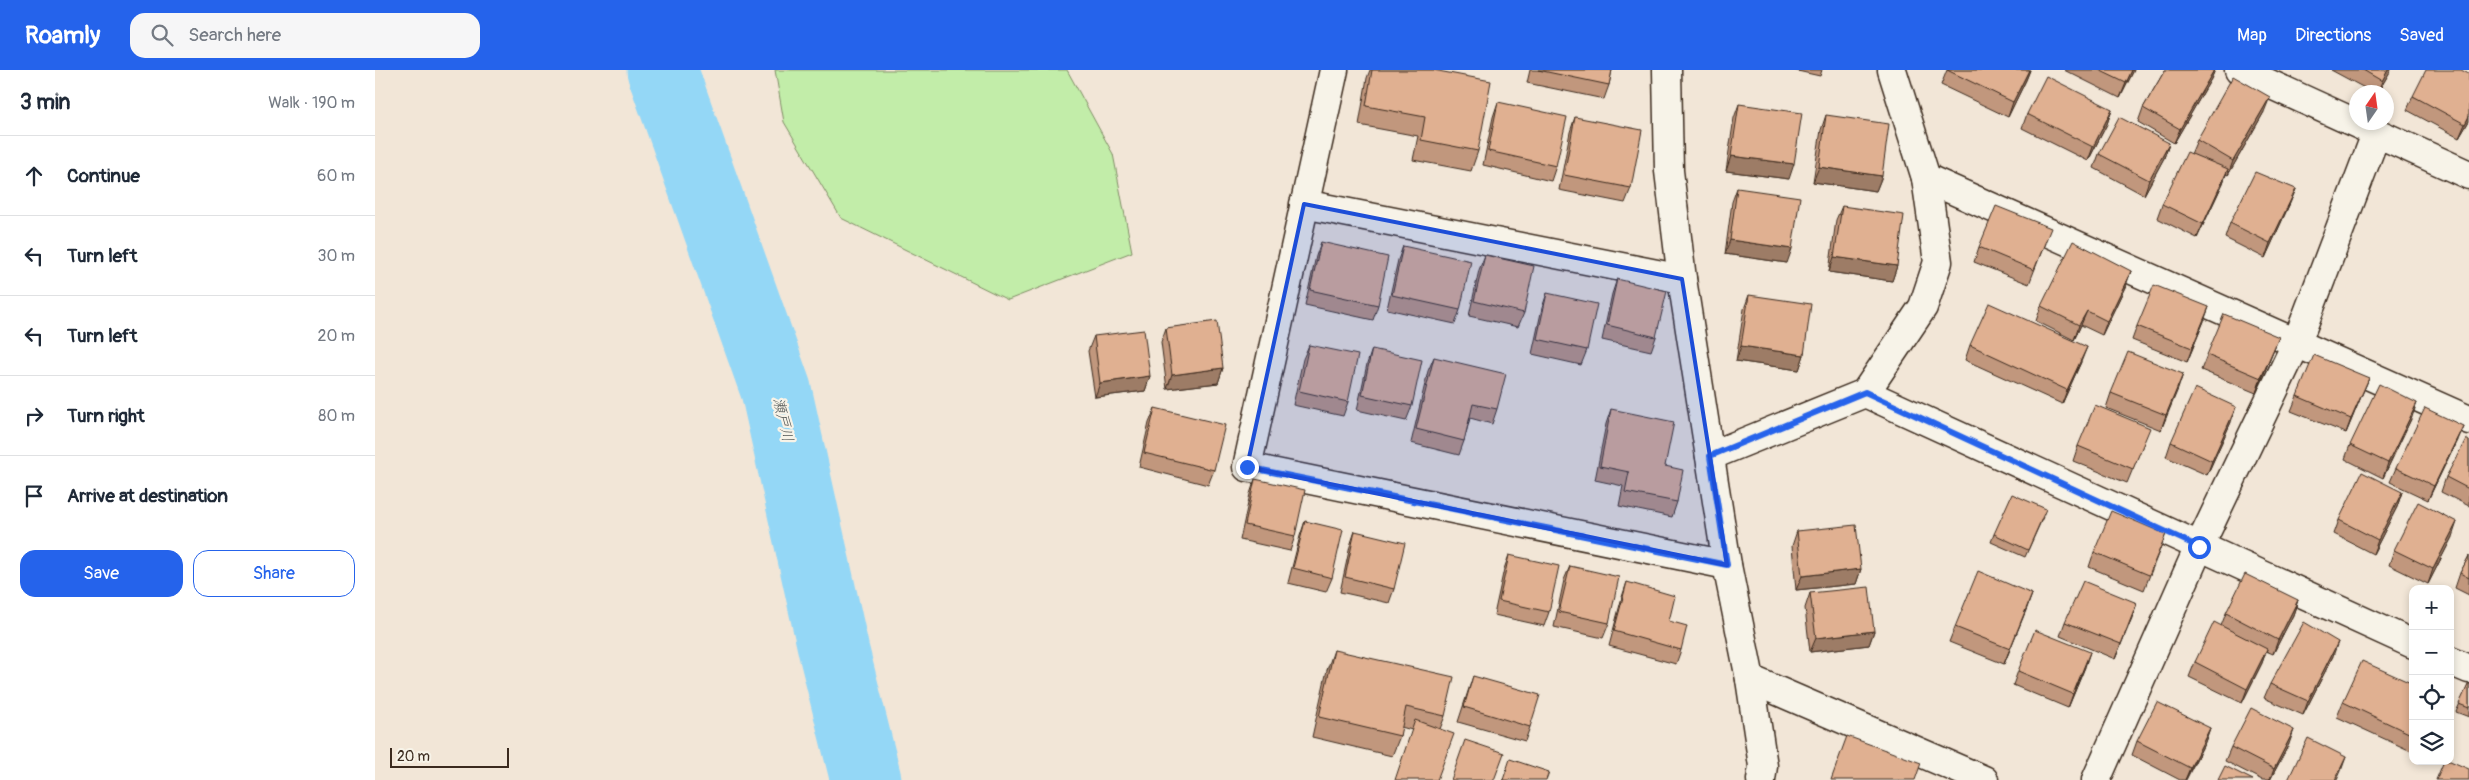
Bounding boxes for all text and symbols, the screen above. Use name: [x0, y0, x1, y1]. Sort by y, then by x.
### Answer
search box: [130, 13, 480, 58]
text: Roamly: [25, 21, 100, 50]
icon: search: [148, 21, 176, 49]
text: Search here: [188, 23, 281, 47]
text: Map: [2237, 24, 2267, 47]
text: Directions: [2295, 24, 2371, 47]
text: Saved: [2399, 24, 2444, 47]
north arrow: [2349, 85, 2394, 130]
text: 3 min: [20, 89, 70, 116]
text: Walk · 190 m: [268, 93, 355, 113]
icon: ahead: [20, 162, 48, 190]
text: Continue: [67, 164, 140, 188]
text: 60 m: [317, 166, 355, 186]
icon: left: [20, 242, 48, 270]
text: Turn left: [67, 244, 137, 268]
text: 30 m: [317, 246, 355, 266]
icon: left: [20, 322, 48, 350]
text: Turn left: [67, 324, 137, 348]
text: 20 m: [317, 326, 355, 346]
water label: 瀬戸川: [769, 396, 797, 444]
icon: right: [20, 402, 48, 430]
text: Turn right: [67, 404, 145, 428]
text: 80 m: [318, 406, 355, 426]
route end: [1236, 456, 1259, 479]
icon: arrive: [20, 482, 48, 510]
text: Arrive at destination: [67, 484, 228, 508]
route start: [2188, 536, 2211, 559]
button: Save: [20, 550, 183, 597]
button: Share: [193, 550, 355, 597]
map controls: [2409, 585, 2454, 765]
button: +: [2409, 585, 2454, 630]
button: −: [2409, 630, 2454, 675]
button: locate: [2409, 675, 2454, 720]
button: layers: [2409, 720, 2454, 765]
scale bar: [390, 745, 509, 768]
text: 20 m: [397, 748, 430, 765]

